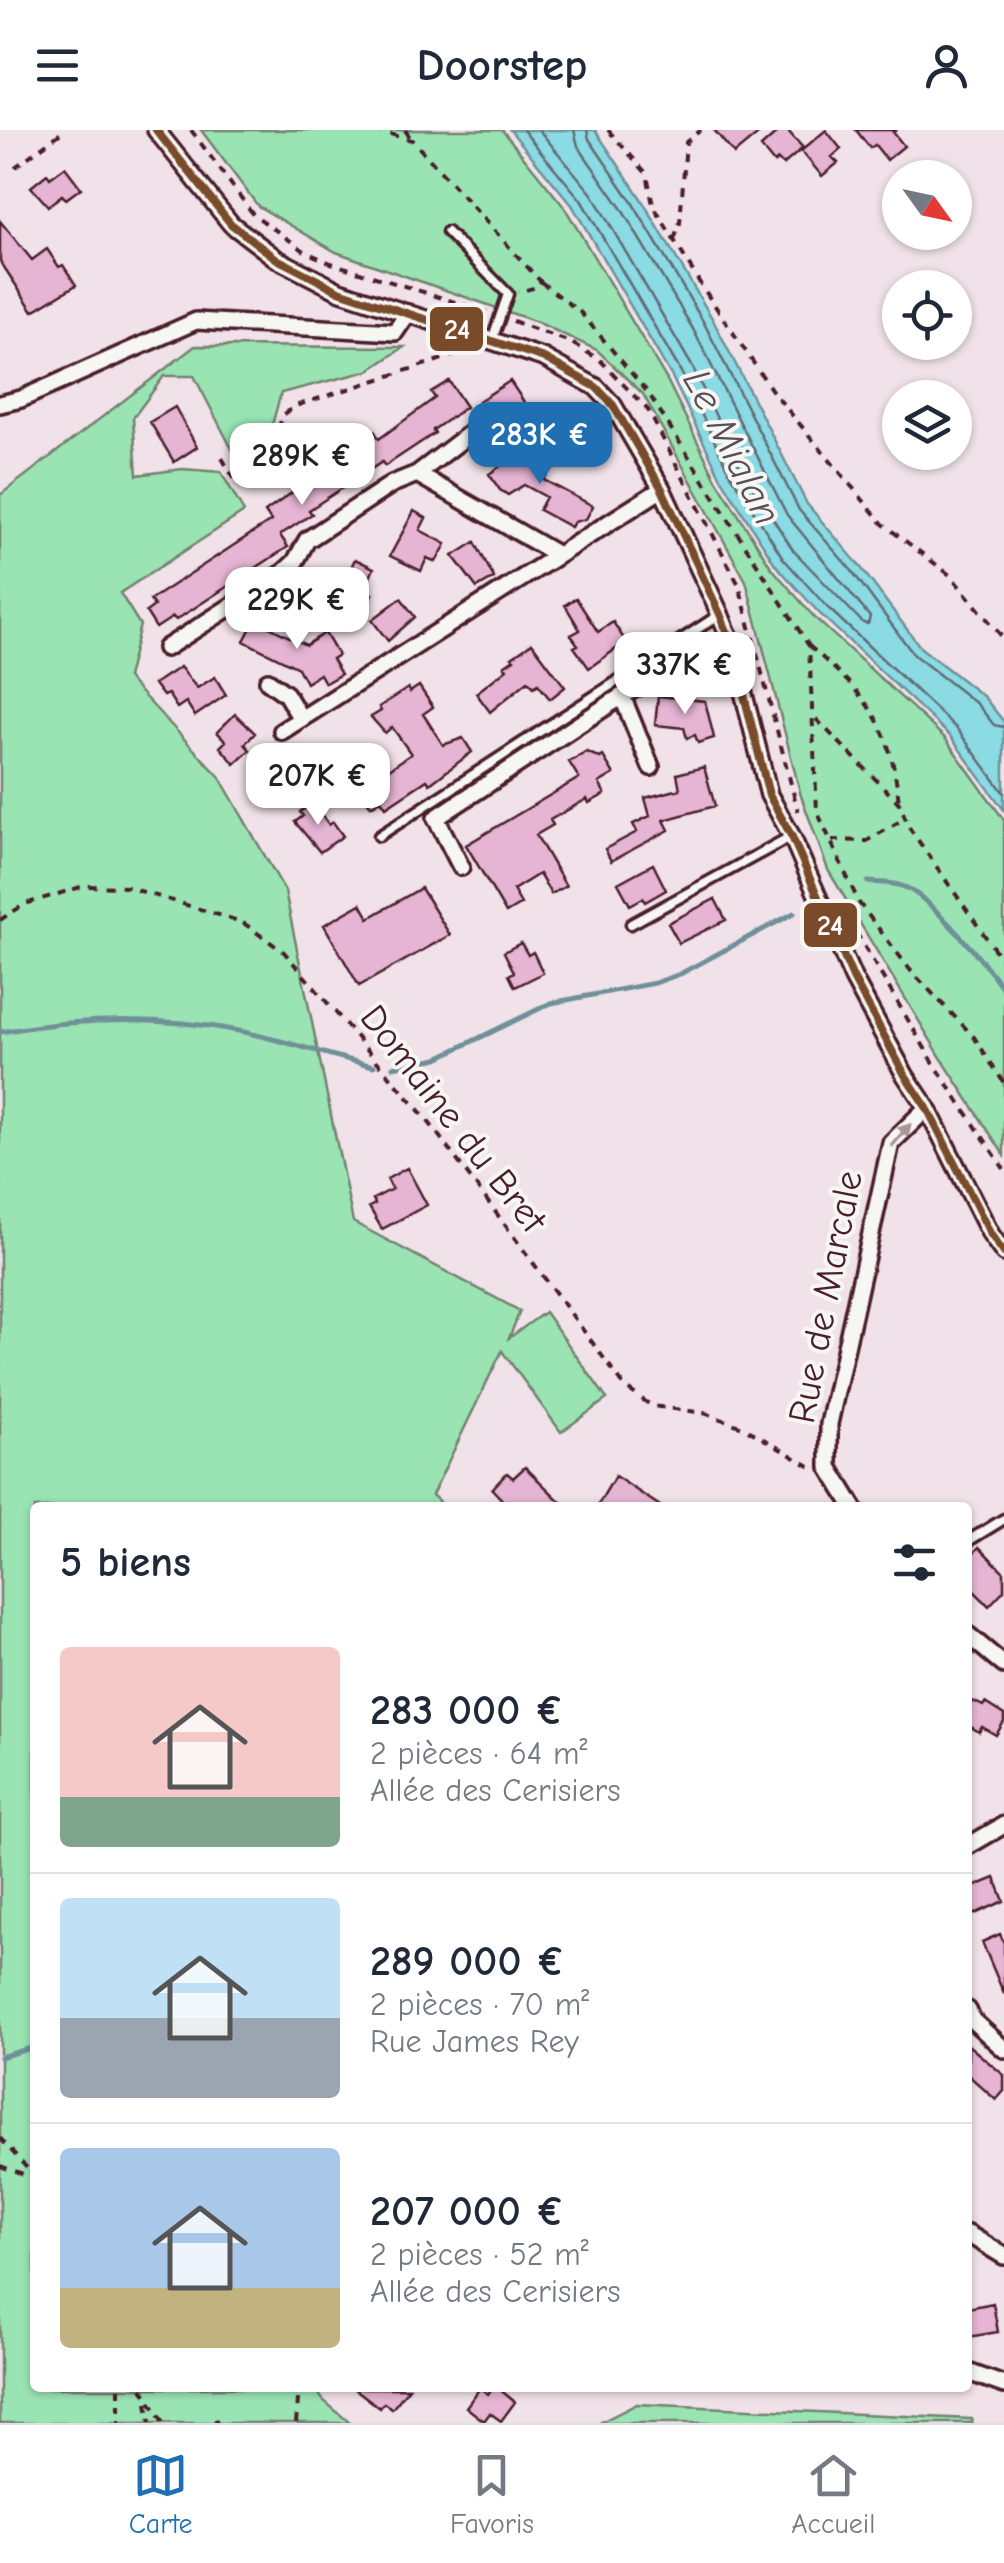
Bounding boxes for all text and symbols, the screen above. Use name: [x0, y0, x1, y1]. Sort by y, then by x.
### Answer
icon: menu: [30, 38, 85, 93]
icon: person: [919, 38, 974, 93]
text: Doorstep: [416, 39, 588, 91]
north arrow: [882, 160, 972, 250]
map controls: [882, 160, 972, 470]
button: locate: [882, 270, 972, 360]
line badge: 24: [428, 305, 485, 353]
text: 24: [444, 314, 470, 346]
water label: Le Mialan: [673, 362, 791, 532]
button: layers: [882, 380, 972, 470]
pin: 283K €: [459, 402, 621, 487]
text: 283K €: [490, 416, 590, 453]
pin: 289K €: [221, 423, 383, 508]
text: 289K €: [252, 437, 352, 474]
pin: 229K €: [216, 567, 378, 652]
text: 229K €: [247, 581, 347, 618]
pin: 337K €: [604, 632, 766, 717]
text: 337K €: [636, 646, 734, 683]
pin: 207K €: [237, 743, 399, 828]
text: 207K €: [268, 757, 368, 794]
line badge: 24: [802, 901, 859, 949]
text: 24: [817, 910, 843, 942]
street label: Domaine du Bret: [351, 997, 556, 1242]
one-way arrow: [890, 1123, 912, 1148]
street label: Rue de Marcale: [780, 1167, 872, 1427]
icon: filters: [887, 1535, 942, 1590]
text: 5 biens: [60, 1538, 191, 1587]
text: 283 000 €: [370, 1686, 564, 1735]
icon: home: [140, 1687, 260, 1807]
text: 2 pièces · 64 m²: [370, 1735, 587, 1772]
text: Allée des Cerisiers: [370, 1772, 621, 1809]
text: 289 000 €: [370, 1937, 565, 1986]
icon: home: [140, 1938, 260, 2058]
text: 2 pièces · 70 m²: [370, 1986, 589, 2023]
text: Rue James Rey: [370, 2023, 579, 2060]
text: 207 000 €: [370, 2187, 565, 2236]
icon: home: [140, 2188, 260, 2308]
text: 2 pièces · 52 m²: [370, 2236, 589, 2273]
text: Allée des Cerisiers: [370, 2273, 621, 2310]
tab: Carte: [129, 2448, 193, 2540]
tab: Favoris: [450, 2448, 534, 2540]
tab: Accueil: [791, 2448, 875, 2540]

